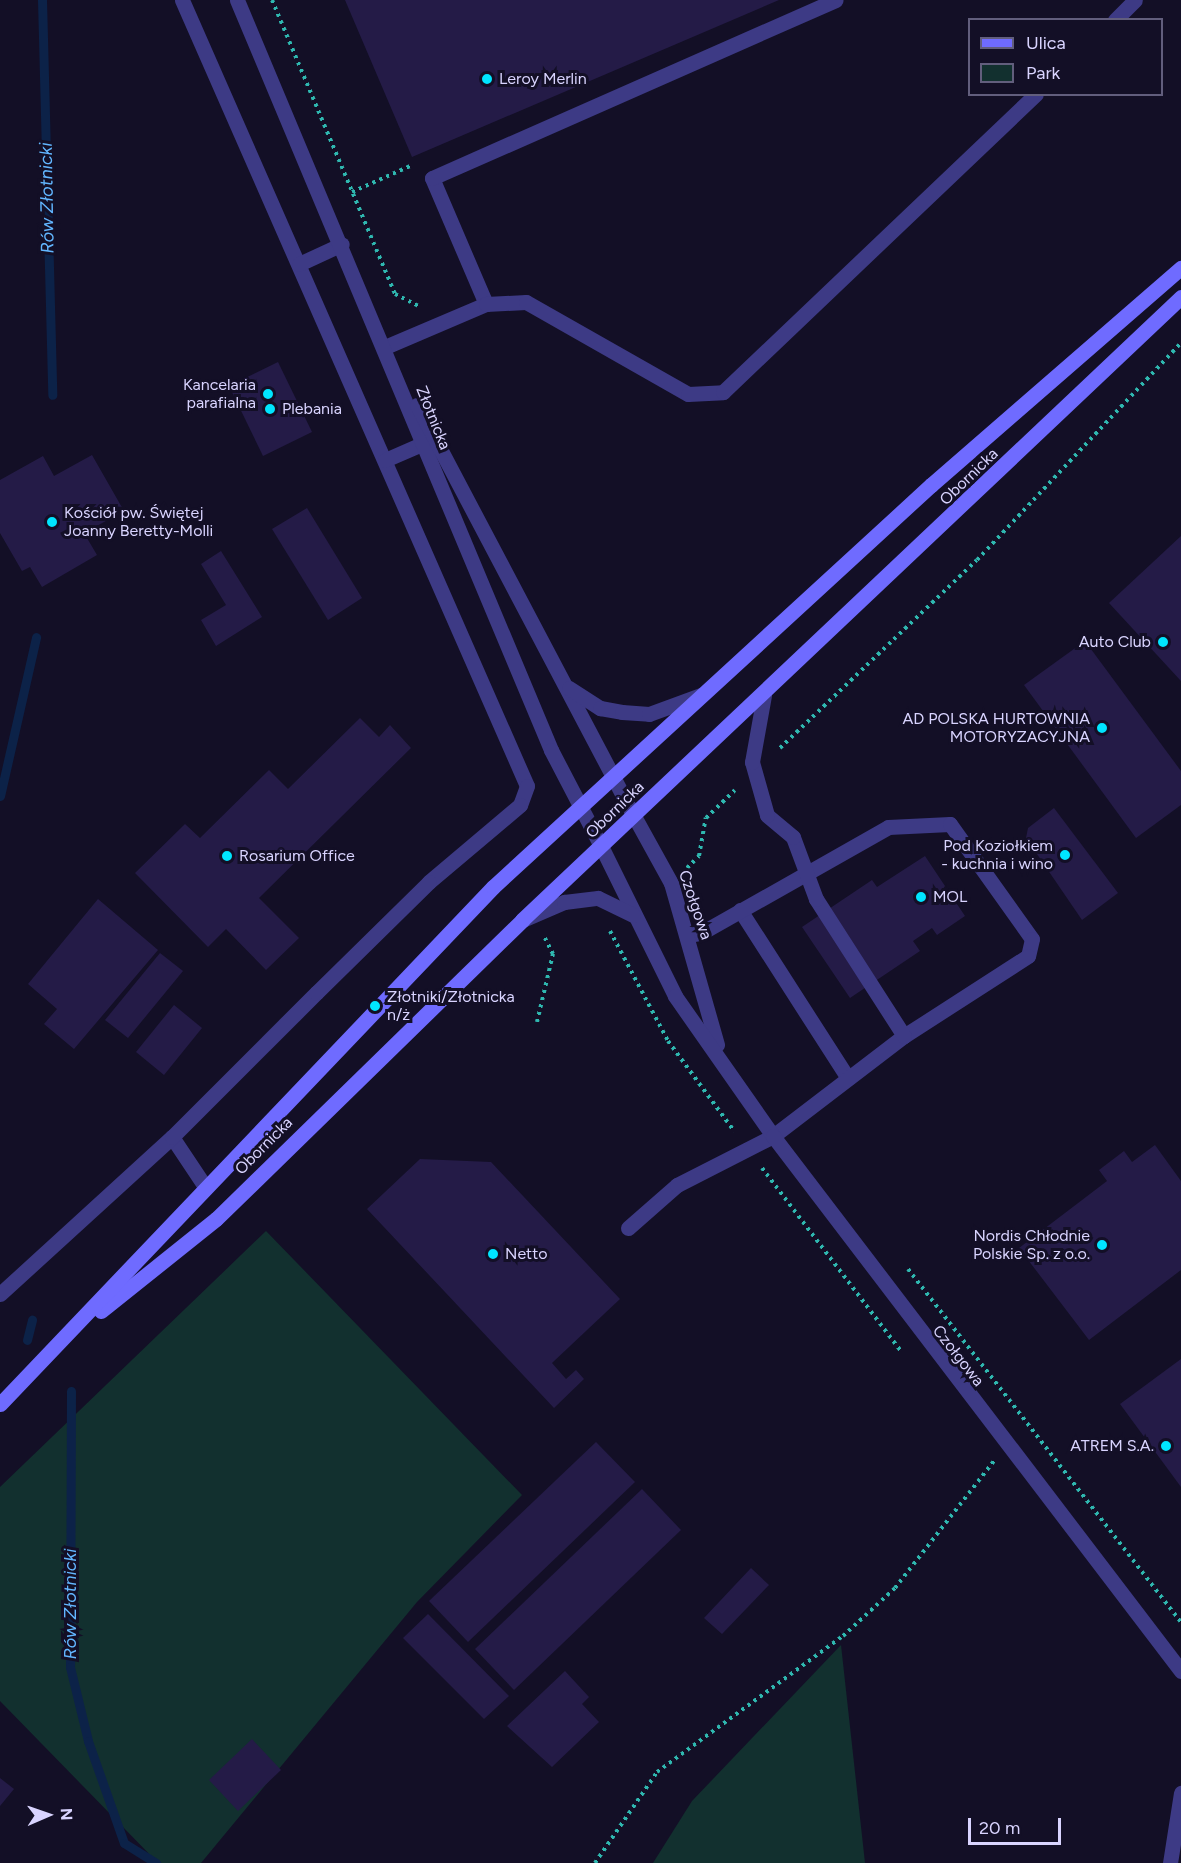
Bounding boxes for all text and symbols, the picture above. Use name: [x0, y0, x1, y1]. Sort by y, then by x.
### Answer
legend: [968, 18, 1163, 96]
text: Ulica: [1026, 32, 1066, 54]
text: Park: [1026, 62, 1060, 84]
place label: Leroy Merlin: [499, 69, 587, 89]
marker: Leroy Merlin: [480, 72, 494, 86]
water label: Rów Złotnicki: [35, 142, 59, 254]
place label: Kancelaria parafialna: [183, 375, 256, 413]
street label: Złotnicka: [412, 383, 454, 453]
marker: Kancelaria parafialna: [261, 387, 275, 401]
place label: Plebania: [282, 399, 342, 419]
marker: Plebania: [263, 402, 277, 416]
street label: Obornicka: [936, 445, 1002, 509]
place label: Kościół pw. Świętej Joanny Beretty-Molli: [64, 503, 213, 541]
marker: Kościół pw. Świętej Joanny Beretty-Molli: [45, 515, 59, 529]
place label: Auto Club: [1079, 632, 1151, 652]
marker: Auto Club: [1156, 635, 1170, 649]
place label: AD POLSKA HURTOWNIA MOTORYZACYJNA: [903, 709, 1090, 747]
marker: AD POLSKA HURTOWNIA MOTORYZACYJNA: [1095, 721, 1109, 735]
street label: Obornicka: [582, 778, 648, 842]
place label: Pod Koziołkiem - kuchnia i wino: [941, 836, 1053, 874]
place label: Rosarium Office: [239, 846, 355, 866]
marker: Pod Koziołkiem - kuchnia i wino: [1058, 848, 1072, 862]
marker: Rosarium Office: [220, 849, 234, 863]
street label: Czołgowa: [674, 868, 716, 942]
place label: MOL: [933, 887, 967, 907]
marker: MOL: [914, 890, 928, 904]
place label: Złotniki/Złotnicka n/ż: [387, 987, 515, 1025]
marker: Złotniki/Złotnicka n/ż: [368, 999, 382, 1013]
street label: Obornicka: [231, 1113, 297, 1179]
place label: Nordis Chłodnie Polskie Sp. z o.o.: [973, 1226, 1090, 1264]
marker: Nordis Chłodnie Polskie Sp. z o.o.: [1095, 1238, 1109, 1252]
place label: Netto: [505, 1244, 547, 1264]
marker: Netto: [486, 1247, 500, 1261]
street label: Czołgowa: [928, 1322, 988, 1390]
place label: ATREM S.A.: [1070, 1436, 1154, 1456]
marker: ATREM S.A.: [1159, 1439, 1173, 1453]
water label: Rów Złotnicki: [59, 1548, 81, 1660]
north arrow: [18, 1785, 78, 1845]
scale bar: [971, 1806, 1064, 1844]
text: N: [57, 1808, 76, 1821]
text: 20 m: [979, 1817, 1020, 1839]

